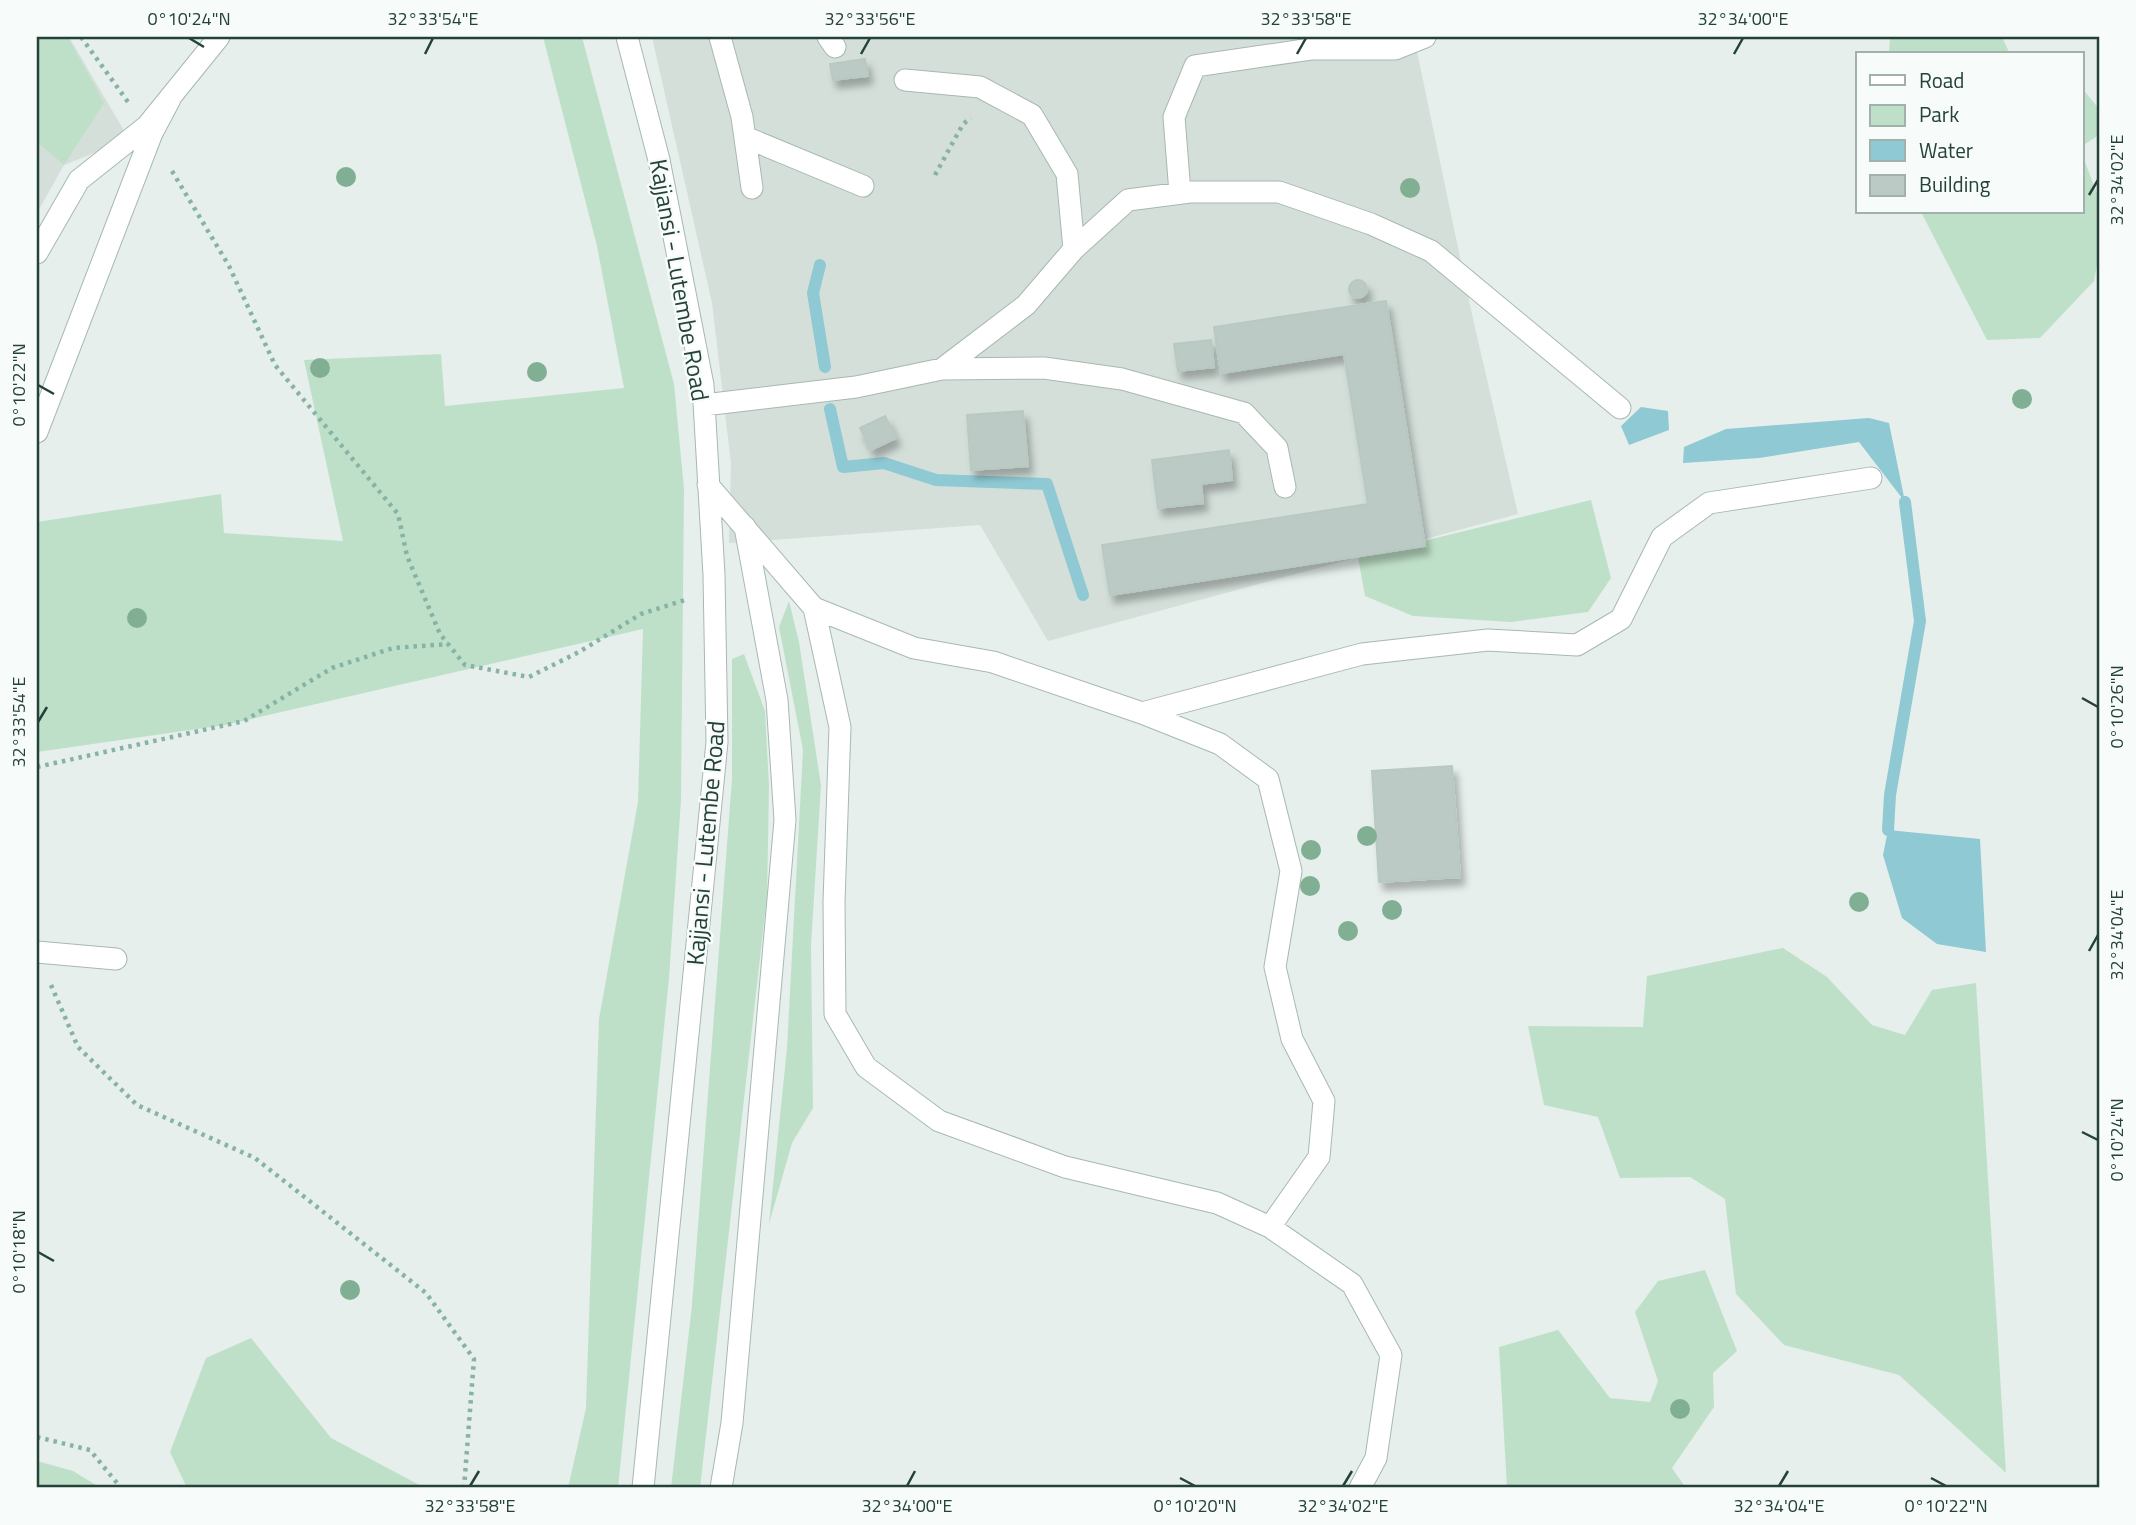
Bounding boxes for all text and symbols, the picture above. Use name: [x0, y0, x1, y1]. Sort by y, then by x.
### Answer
text: 0°10'24"N: [147, 5, 231, 32]
text: 32°33'54"E: [388, 5, 479, 32]
text: 32°33'56"E: [825, 5, 916, 32]
text: 32°33'58"E: [1261, 5, 1352, 32]
text: 32°34'00"E: [1698, 5, 1789, 32]
legend: [1856, 52, 2084, 214]
text: Road: [1919, 64, 1964, 96]
text: Park: [1919, 98, 1959, 130]
text: Water: [1919, 134, 1973, 166]
text: 32°34'02"E: [2103, 134, 2130, 225]
street label: Kajjansi - Lutembe Road: [641, 156, 719, 404]
text: Building: [1919, 168, 1991, 200]
text: 0°10'22"N: [5, 343, 32, 427]
text: 0°10'26"N: [2103, 665, 2130, 749]
text: 32°33'54"E: [5, 676, 32, 767]
street label: Kajjansi - Lutembe Road: [676, 719, 734, 967]
text: 32°34'04"E: [2103, 889, 2130, 980]
text: 0°10'24"N: [2103, 1098, 2130, 1182]
text: 0°10'18"N: [5, 1210, 32, 1294]
text: 32°33'58"E: [425, 1492, 516, 1519]
text: 32°34'00"E: [862, 1492, 953, 1519]
text: 0°10'20"N: [1153, 1492, 1237, 1519]
text: 32°34'02"E: [1298, 1492, 1389, 1519]
text: 32°34'04"E: [1734, 1492, 1825, 1519]
text: 0°10'22"N: [1904, 1492, 1988, 1519]

